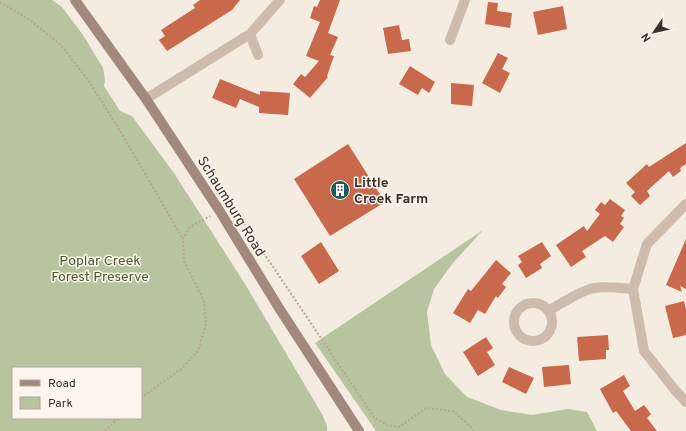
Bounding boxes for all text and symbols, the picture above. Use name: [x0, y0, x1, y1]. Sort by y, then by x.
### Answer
north arrow: [634, 12, 674, 52]
text: N: [639, 30, 655, 44]
street label: Schaumburg Road: [193, 154, 268, 260]
place label: Little Creek Farm: [354, 175, 428, 208]
building icon: Little Creek Farm: [329, 179, 351, 201]
park label: Poplar Creek Forest Preserve: [51, 253, 149, 286]
legend: [12, 367, 142, 419]
text: Road: [48, 376, 76, 392]
text: Park: [48, 396, 73, 412]

